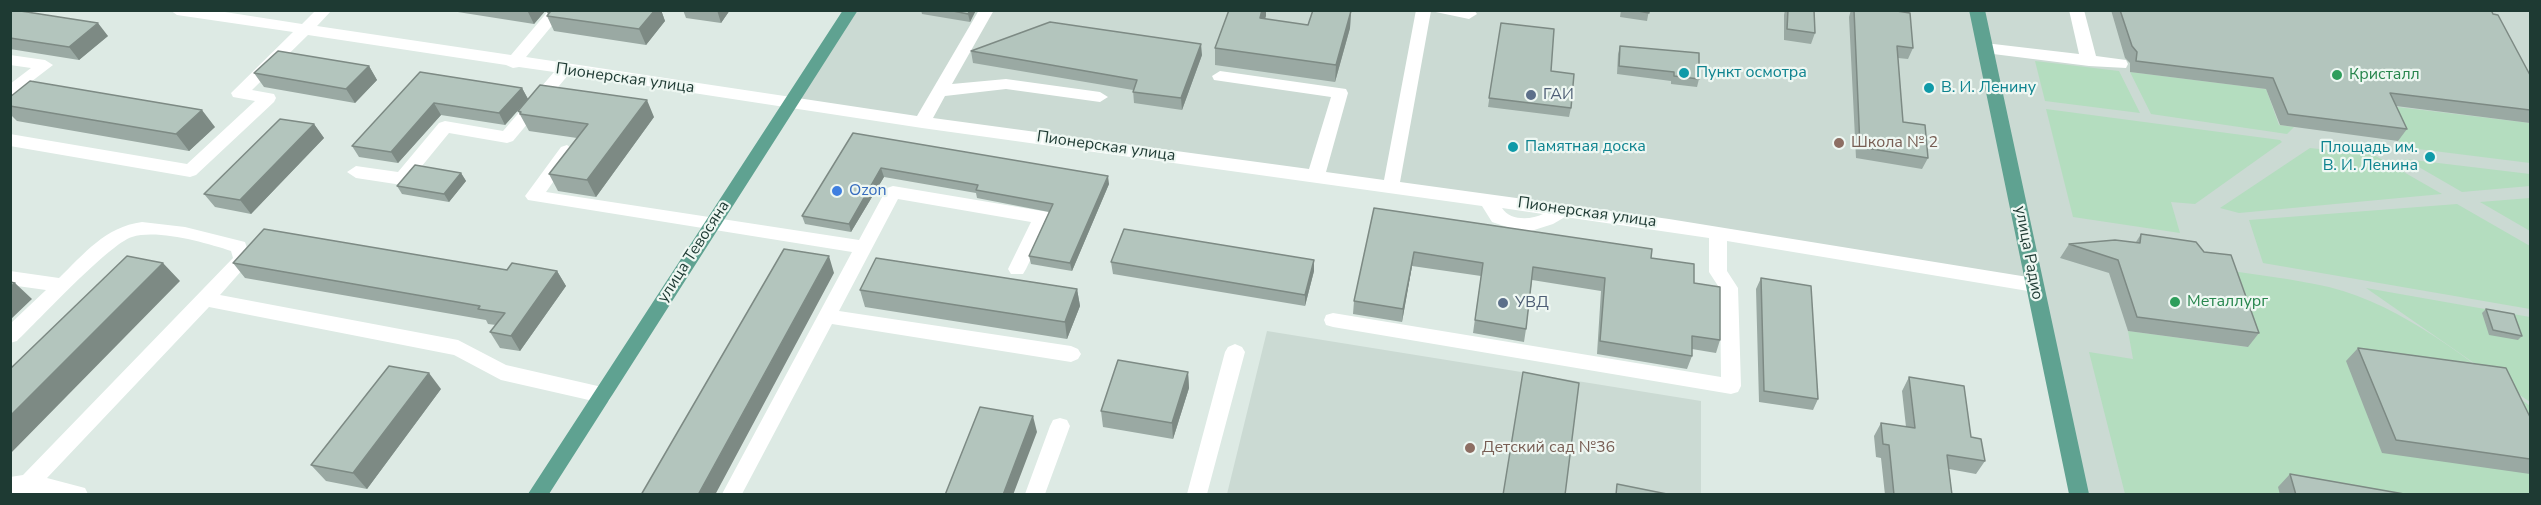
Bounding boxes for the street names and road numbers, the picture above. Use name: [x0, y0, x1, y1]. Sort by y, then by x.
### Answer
street label: Пионерская улица: [554, 60, 696, 98]
street label: Пионерская улица: [1035, 128, 1177, 166]
street label: Пионерская улица: [1516, 194, 1658, 232]
street label: улица Тевосяна: [654, 197, 734, 307]
street label: улица Радио: [2009, 204, 2047, 302]

